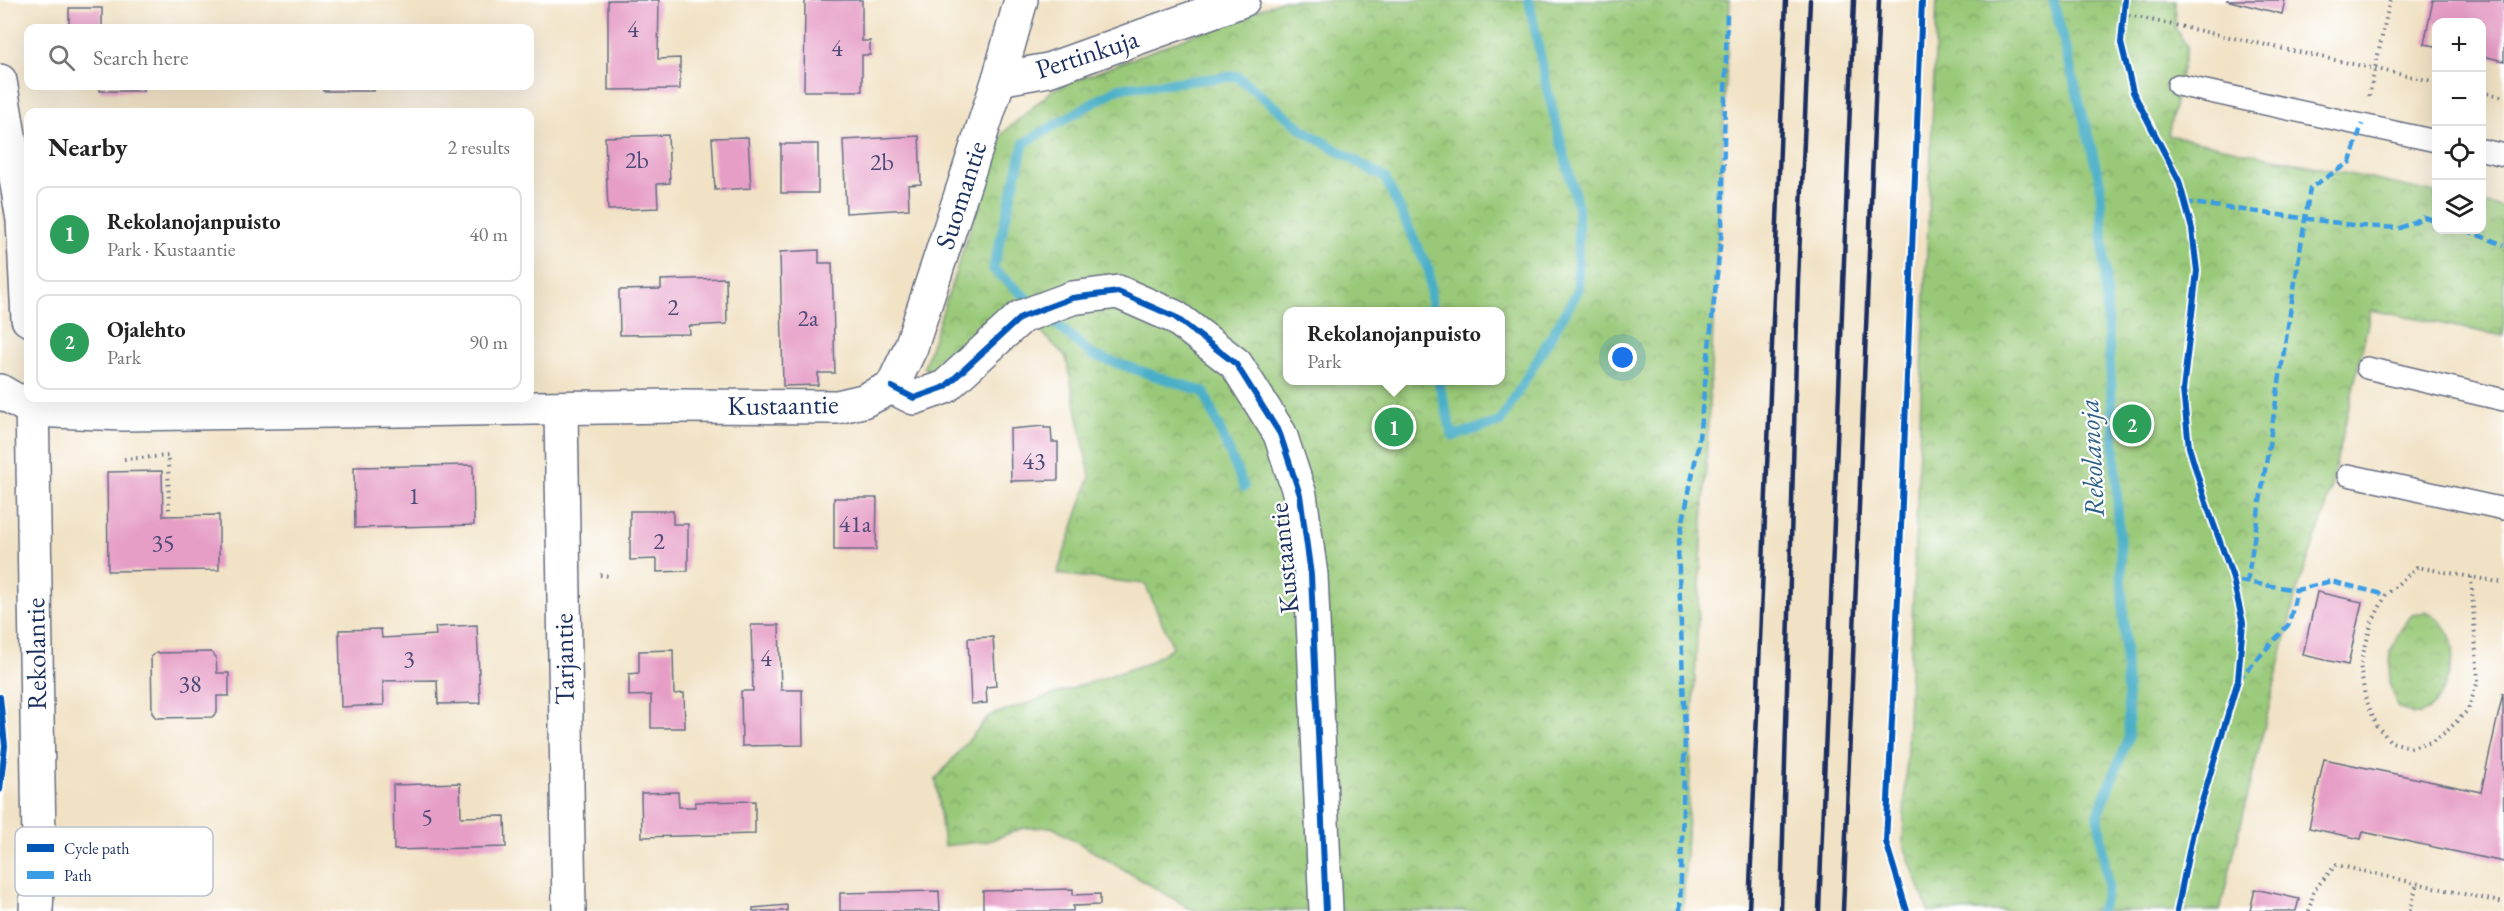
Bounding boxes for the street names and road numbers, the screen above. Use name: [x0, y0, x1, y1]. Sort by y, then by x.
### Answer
street label: Pertinkuja: [1031, 20, 1143, 87]
street label: Suomantie: [927, 136, 994, 253]
street label: Kustaantie: [727, 386, 839, 423]
street label: Kustaantie: [1260, 501, 1307, 615]
street label: Rekolantie: [17, 597, 54, 711]
street label: Tarjantie: [545, 613, 582, 705]

